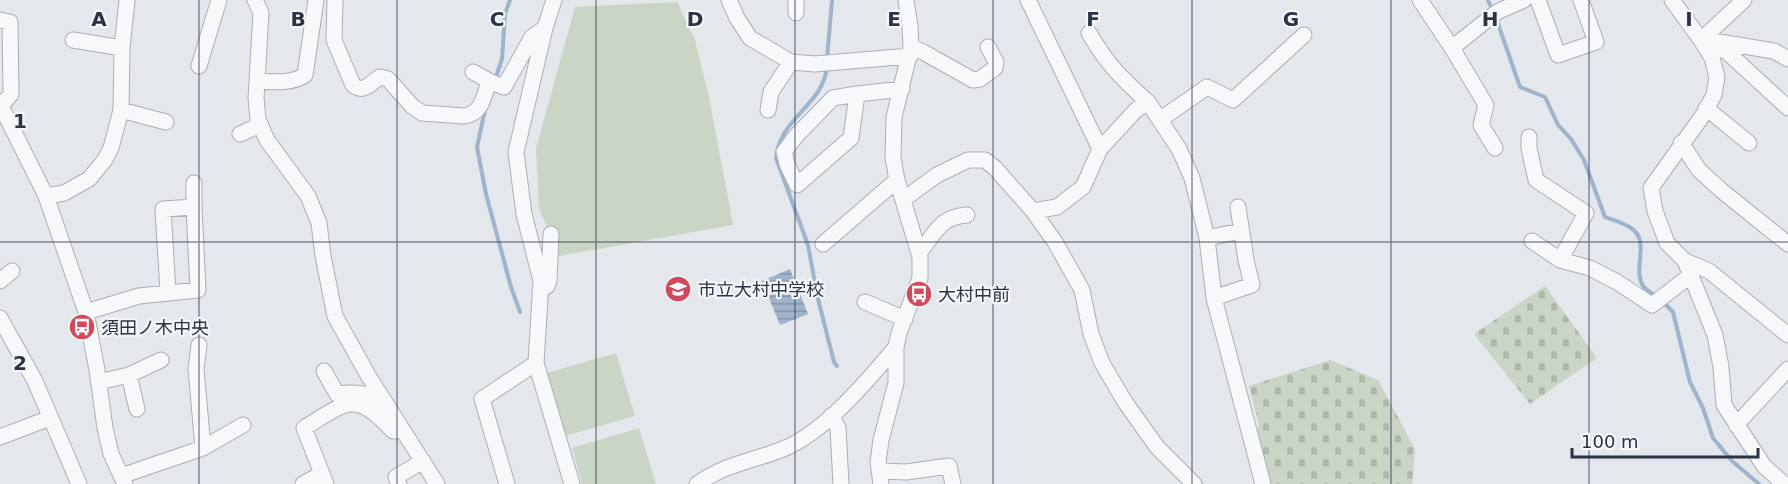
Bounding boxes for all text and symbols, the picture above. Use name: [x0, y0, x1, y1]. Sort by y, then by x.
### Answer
text: A: [91, 7, 107, 31]
text: B: [290, 7, 306, 31]
text: C: [490, 7, 504, 31]
text: D: [687, 7, 703, 31]
text: E: [887, 7, 901, 31]
text: F: [1086, 7, 1100, 31]
text: G: [1283, 7, 1299, 31]
text: H: [1482, 7, 1498, 31]
text: I: [1685, 7, 1693, 31]
text: 1: [13, 109, 27, 133]
school or university icon: 市立大村中学校: [663, 274, 693, 304]
place label: 市立大村中学校: [698, 279, 824, 300]
bus stop icon: 大村中前: [904, 279, 934, 309]
place label: 大村中前: [938, 284, 1010, 305]
bus stop icon: 須田ノ木中央: [67, 312, 97, 342]
place label: 須田ノ木中央: [101, 317, 209, 338]
text: 2: [13, 351, 27, 375]
scale bar: [1572, 421, 1758, 459]
text: 100 m: [1581, 431, 1639, 452]

